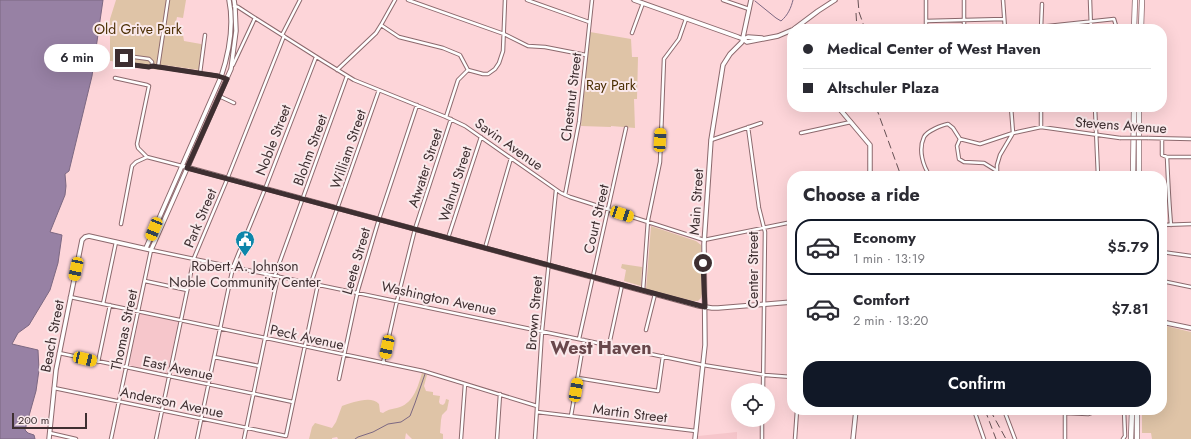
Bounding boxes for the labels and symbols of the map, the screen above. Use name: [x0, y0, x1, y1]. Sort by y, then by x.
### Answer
park label: Old Grive Park: [94, 19, 183, 39]
callout: 6 min: [44, 44, 110, 72]
route end: [115, 49, 133, 67]
street label: Chestnut Street: [556, 51, 586, 142]
park label: Ray Park: [586, 75, 637, 95]
street label: Noble Street: [250, 101, 296, 178]
street label: William Street: [325, 106, 371, 191]
street label: Blohm Street: [288, 111, 332, 188]
street label: Stevens Avenue: [1074, 112, 1168, 138]
street label: Savin Avenue: [471, 113, 547, 175]
street label: Atwater Street: [403, 125, 447, 210]
car: [653, 128, 667, 152]
street label: Walnut Street: [433, 143, 477, 224]
street label: Main Street: [684, 167, 708, 236]
street label: Court Street: [578, 182, 614, 256]
street label: Park Street: [179, 185, 222, 251]
car: [609, 205, 635, 223]
car: [144, 216, 164, 242]
street label: Leete Street: [337, 225, 375, 297]
public building icon: Robert A. Johnson Noble Community Center: [234, 229, 256, 257]
street label: Center Street: [743, 231, 763, 309]
route start: [694, 254, 712, 272]
car: [68, 256, 84, 282]
place label: Robert A. Johnson Noble Community Center: [169, 256, 321, 292]
street label: Brown Street: [521, 274, 547, 351]
street label: Washington Avenue: [380, 276, 498, 320]
street label: Thomas Street: [106, 287, 142, 372]
street label: Beach Street: [35, 297, 69, 374]
street label: Peck Avenue: [268, 319, 346, 355]
car: [379, 334, 395, 360]
district label: West Haven: [550, 335, 652, 361]
car: [72, 350, 98, 368]
street label: East Avenue: [141, 351, 215, 385]
car: [568, 377, 584, 403]
street label: Anderson Avenue: [119, 381, 225, 423]
street label: Martin Street: [592, 399, 669, 428]
scale bar: [12, 411, 87, 430]

